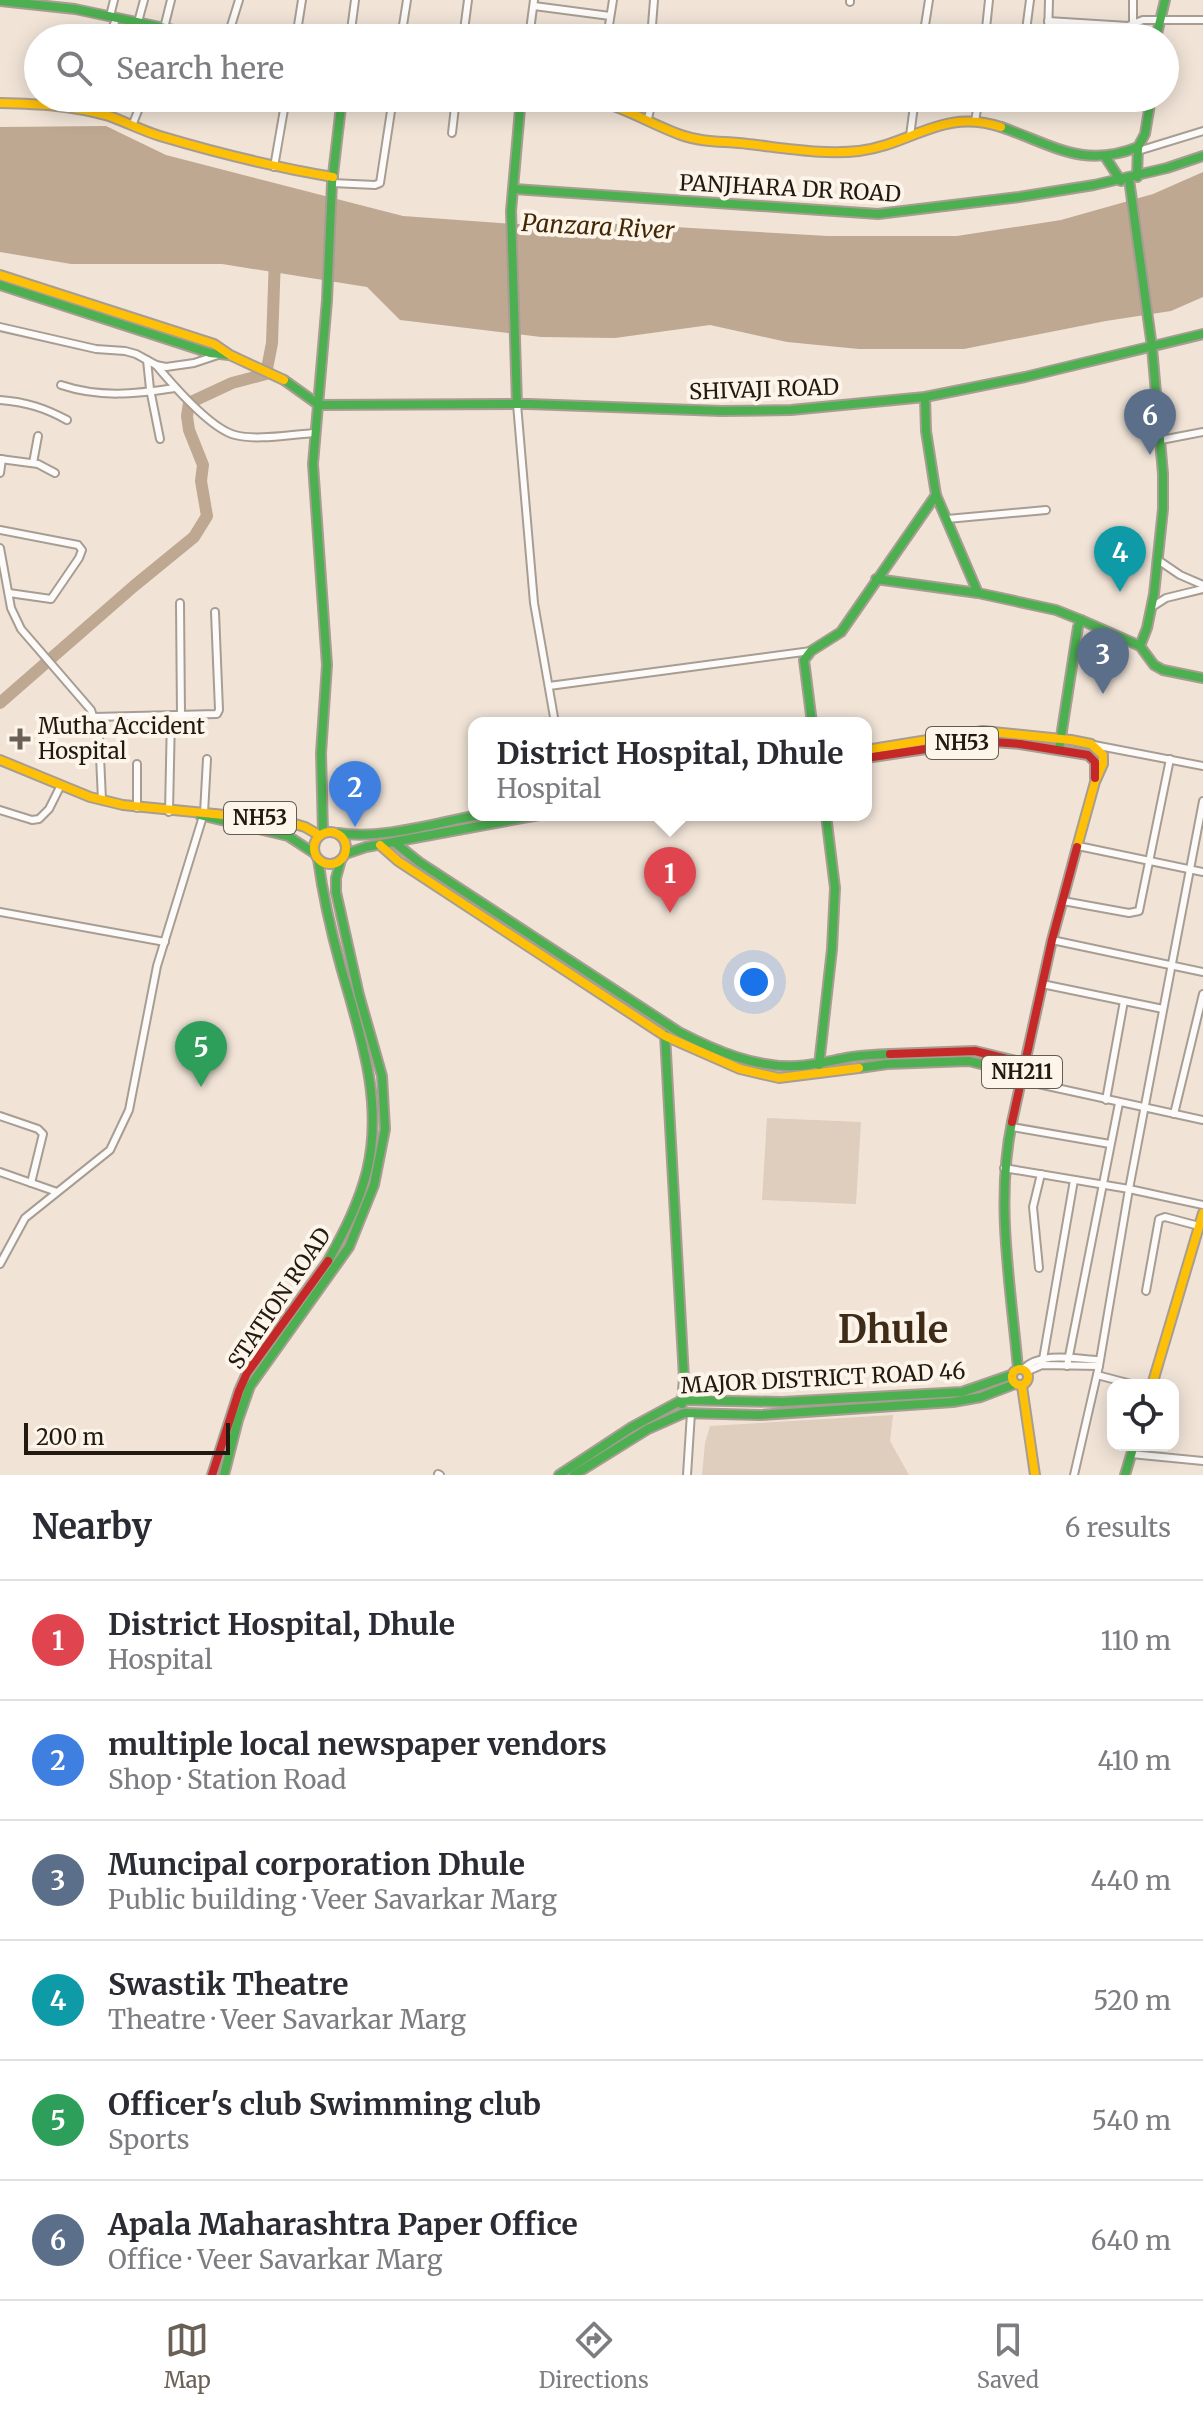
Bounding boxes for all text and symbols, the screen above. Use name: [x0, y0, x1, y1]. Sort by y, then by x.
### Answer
search box: [24, 24, 1179, 112]
icon: search: [52, 46, 96, 90]
text: Search here: [116, 49, 284, 87]
street label: PANJHARA DR ROAD: [678, 168, 902, 208]
water label: Panzara River: [521, 207, 677, 246]
street label: SHIVAJI ROAD: [689, 372, 839, 406]
pin: 6: [1124, 389, 1176, 455]
pin: 4: [1094, 526, 1146, 592]
pin: 3: [1077, 628, 1129, 694]
place label: Mutha Accident Hospital: [38, 712, 205, 765]
popup: [468, 717, 872, 821]
road number: NH53: [926, 727, 998, 759]
marker: Mutha Accident Hospital: [9, 728, 31, 750]
text: District Hospital, Dhule: [497, 734, 843, 772]
pin: 2: [329, 761, 381, 827]
text: Hospital: [497, 772, 601, 805]
road number: NH53: [224, 802, 296, 834]
pin: 1: [644, 847, 696, 913]
your location: [734, 962, 774, 1002]
pin: 5: [175, 1021, 227, 1087]
road number: NH211: [982, 1056, 1062, 1088]
street label: STATION ROAD: [221, 1222, 337, 1374]
district label: Dhule: [838, 1306, 948, 1353]
street label: MAJOR DISTRICT ROAD 46: [680, 1357, 966, 1399]
map controls: [1107, 1379, 1179, 1451]
button: locate: [1107, 1379, 1179, 1451]
scale bar: [24, 1419, 230, 1455]
text: 200 m: [36, 1423, 104, 1451]
text: Nearby: [32, 1506, 152, 1548]
text: 6 results: [1065, 1511, 1171, 1544]
text: District Hospital, Dhule: [108, 1605, 455, 1643]
text: 1: [52, 1624, 64, 1657]
text: 110 m: [1101, 1624, 1171, 1657]
text: Hospital: [108, 1643, 213, 1676]
text: multiple local newspaper vendors: [108, 1725, 607, 1763]
text: 2: [50, 1744, 66, 1777]
text: 410 m: [1097, 1744, 1171, 1777]
text: Shop · Station Road: [108, 1763, 346, 1796]
text: Muncipal corporation Dhule: [108, 1845, 525, 1883]
text: 3: [51, 1864, 65, 1897]
text: 440 m: [1091, 1864, 1171, 1897]
text: Public building · Veer Savarkar Marg: [108, 1883, 557, 1916]
text: Swastik Theatre: [108, 1965, 348, 2003]
text: 4: [50, 1984, 66, 2017]
text: 520 m: [1093, 1984, 1171, 2017]
text: Theatre · Veer Savarkar Marg: [108, 2003, 466, 2036]
text: Officer's club Swimming club: [108, 2085, 541, 2123]
text: 5: [50, 2104, 66, 2137]
text: 540 m: [1092, 2104, 1171, 2137]
text: Sports: [108, 2123, 190, 2156]
text: Apala Maharashtra Paper Office: [108, 2205, 578, 2243]
text: 6: [50, 2224, 66, 2257]
text: 640 m: [1091, 2224, 1171, 2257]
text: Office · Veer Savarkar Marg: [108, 2243, 442, 2276]
tab: Map: [164, 2318, 211, 2394]
tab: Directions: [539, 2318, 649, 2394]
tab: Saved: [977, 2318, 1039, 2394]

